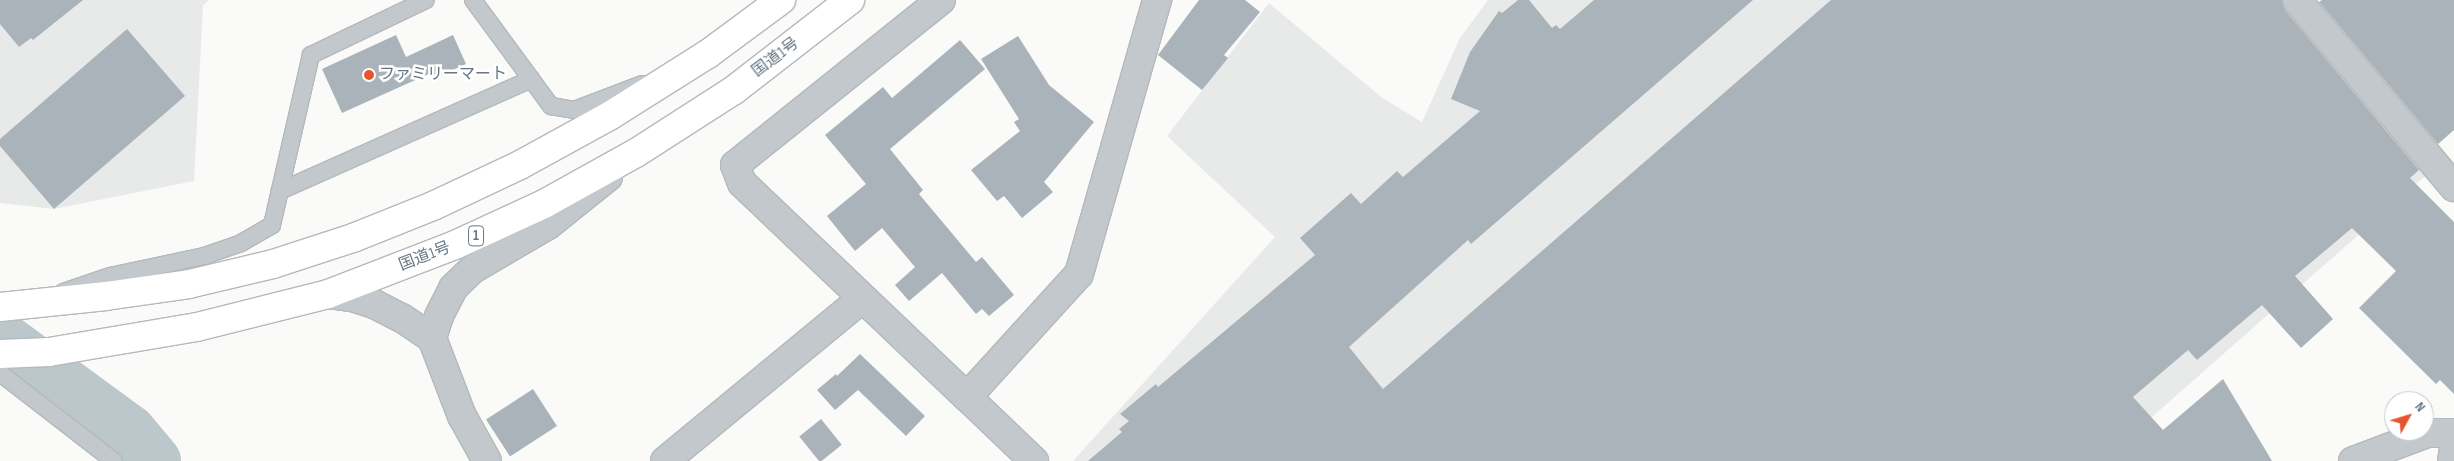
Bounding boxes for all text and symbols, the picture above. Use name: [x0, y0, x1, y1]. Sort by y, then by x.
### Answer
street label: 国道1号: [749, 34, 803, 82]
place label: ファミリーマート: [379, 65, 507, 85]
marker: ファミリーマート: [363, 69, 375, 81]
road number: 1: [467, 224, 485, 248]
street label: 国道1号: [397, 238, 453, 276]
north arrow: [2384, 391, 2434, 441]
text: N: [2411, 399, 2429, 415]

